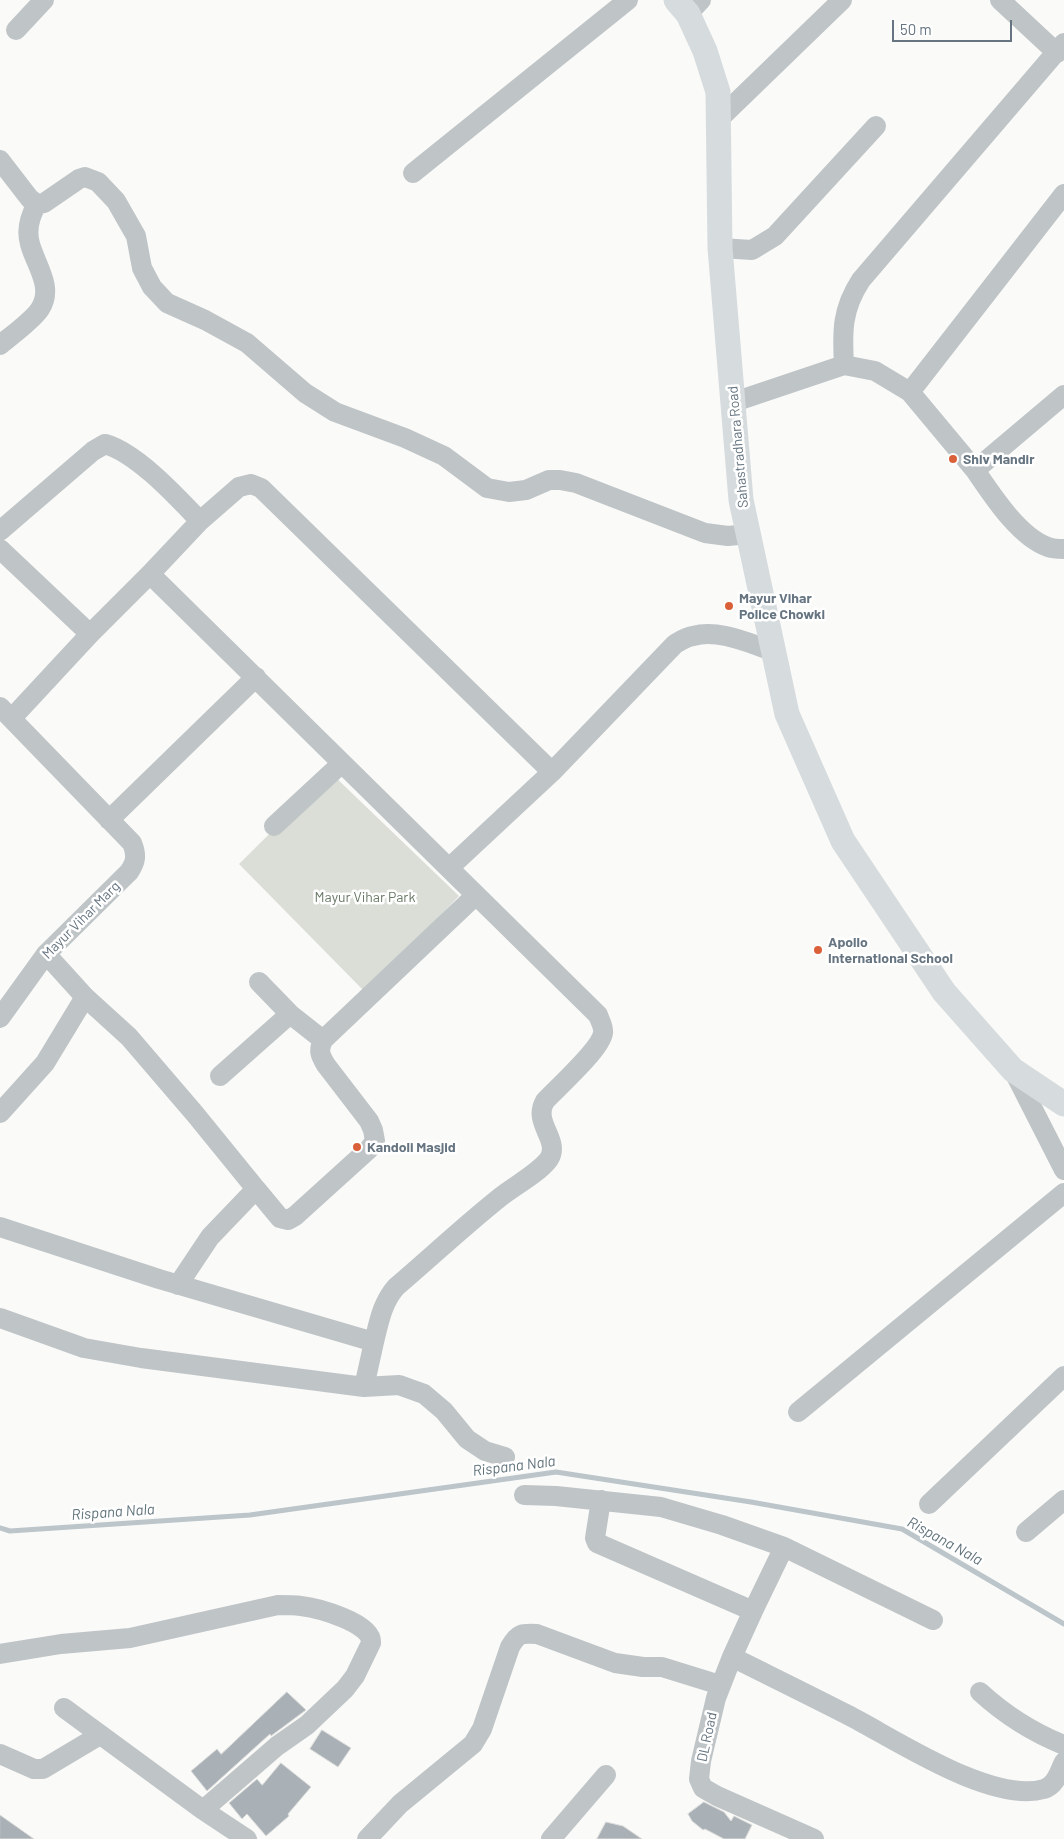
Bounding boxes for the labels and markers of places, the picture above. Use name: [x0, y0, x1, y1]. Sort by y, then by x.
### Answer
place label: Shiv Mandir: [963, 451, 1035, 467]
marker: Shiv Mandir: [947, 453, 959, 465]
place label: Mayur Vihar Police Chowki: [739, 590, 825, 622]
marker: Mayur Vihar Police Chowki: [723, 600, 735, 612]
place label: Apollo International School: [828, 934, 953, 966]
marker: Apollo International School: [812, 944, 824, 956]
place label: Kandoli Masjid: [367, 1139, 456, 1155]
marker: Kandoli Masjid: [351, 1141, 363, 1153]

